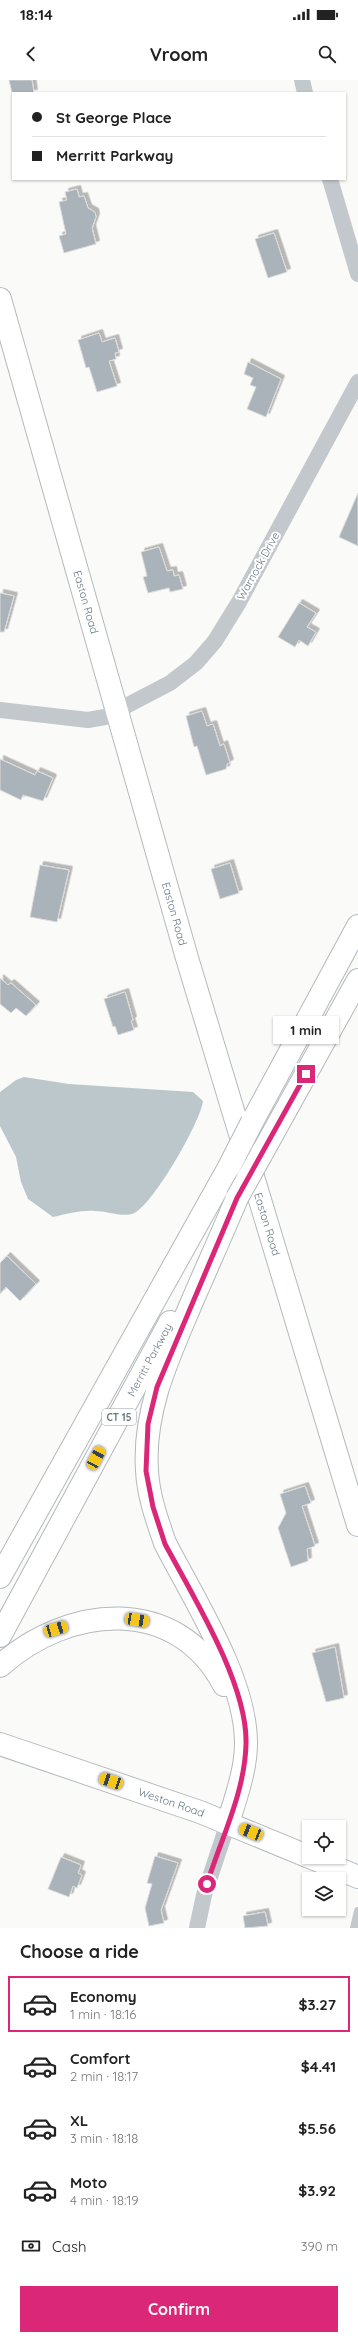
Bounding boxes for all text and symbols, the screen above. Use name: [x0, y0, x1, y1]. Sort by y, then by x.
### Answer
text: 18:14: [20, 5, 53, 24]
icon: back: [20, 43, 42, 65]
text: Vroom: [150, 43, 208, 66]
icon: search: [316, 43, 338, 65]
text: St George Place: [56, 108, 172, 127]
text: Merritt Parkway: [56, 146, 173, 165]
street label: Warnock Drive: [234, 530, 282, 602]
street label: Easton Road: [70, 569, 102, 635]
street label: Easton Road: [159, 880, 190, 947]
callout: 1 min: [273, 1016, 339, 1044]
text: 1 min: [290, 1022, 322, 1038]
route end: [297, 1065, 315, 1083]
street label: Easton Road: [251, 1191, 283, 1257]
street label: Merritt Parkway: [124, 1321, 175, 1399]
road number: CT 15: [102, 1409, 136, 1425]
car: [85, 1445, 107, 1471]
car: [124, 1612, 150, 1628]
car: [43, 1620, 69, 1638]
car: [98, 1771, 124, 1791]
street label: Weston Road: [136, 1785, 207, 1820]
map controls: [302, 1820, 346, 1916]
button: locate: [302, 1820, 346, 1864]
car: [238, 1822, 264, 1842]
button: layers: [302, 1872, 346, 1916]
route start: [198, 1875, 216, 1893]
text: Choose a ride: [20, 1940, 139, 1963]
icon: car: [22, 1986, 58, 2022]
text: Economy: [70, 1987, 137, 2006]
text: $3.27: [298, 1995, 336, 2014]
text: 1 min · 18:16: [70, 2006, 136, 2022]
icon: car: [22, 2048, 58, 2084]
text: Comfort: [70, 2049, 131, 2068]
text: $4.41: [301, 2057, 336, 2076]
text: 2 min · 18:17: [70, 2068, 138, 2084]
icon: car: [22, 2110, 58, 2146]
text: XL: [70, 2111, 88, 2130]
text: $5.56: [298, 2119, 336, 2138]
text: 3 min · 18:18: [70, 2130, 138, 2146]
icon: car: [22, 2172, 58, 2208]
text: Moto: [70, 2173, 107, 2192]
text: $3.92: [298, 2181, 336, 2200]
text: 4 min · 18:19: [70, 2192, 139, 2208]
icon: cash: [20, 2235, 42, 2257]
text: Cash: [52, 2237, 86, 2256]
text: 390 m: [301, 2238, 338, 2254]
button: Confirm: [20, 2286, 338, 2332]

